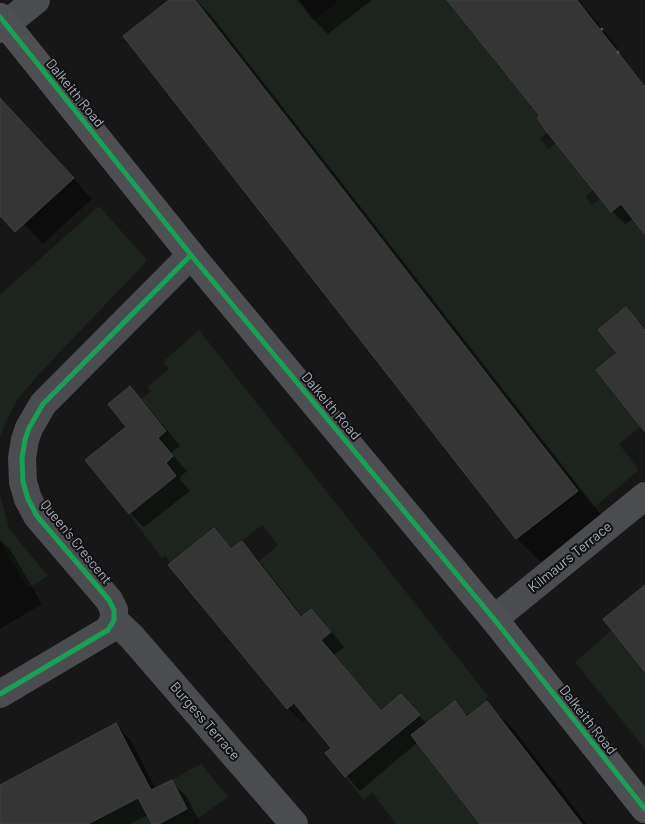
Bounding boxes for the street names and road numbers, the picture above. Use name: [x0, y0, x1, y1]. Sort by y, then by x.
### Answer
street label: Dalkeith Road: [42, 55, 108, 131]
street label: Dalkeith Road: [298, 369, 364, 443]
street label: Queen's Crescent: [37, 496, 115, 588]
street label: Kilmaurs Terrace: [525, 518, 615, 596]
street label: Burgess Terrace: [166, 678, 244, 764]
street label: Dalkeith Road: [556, 682, 620, 758]

